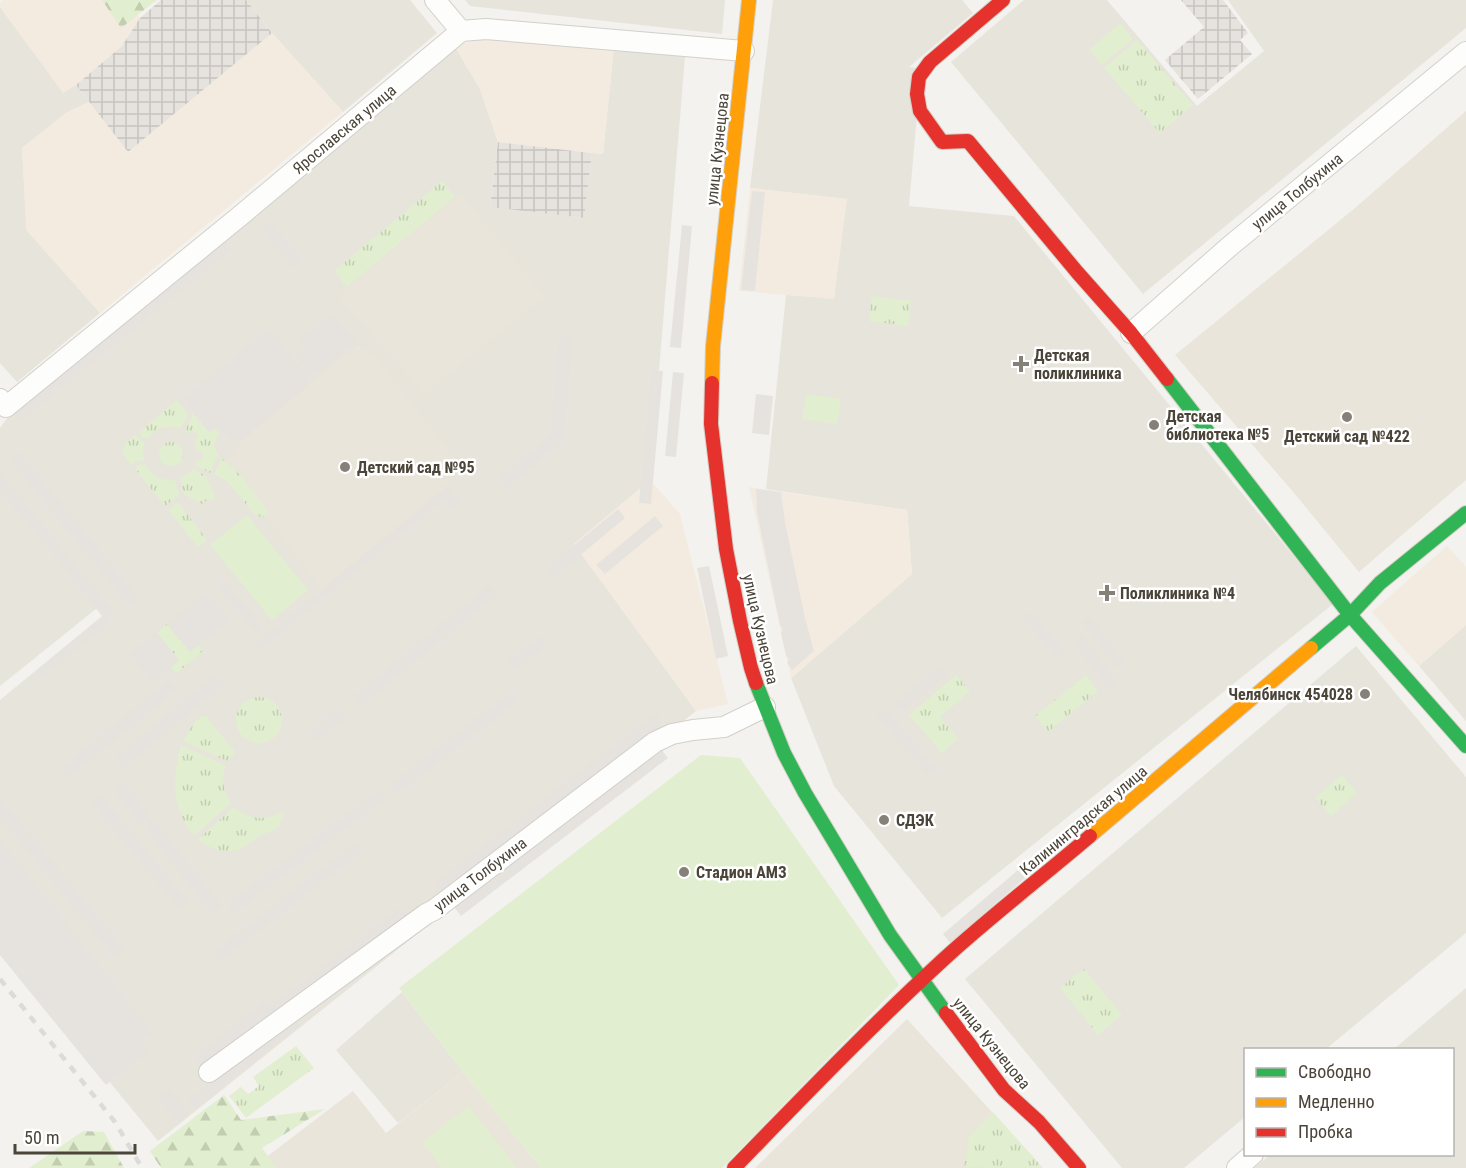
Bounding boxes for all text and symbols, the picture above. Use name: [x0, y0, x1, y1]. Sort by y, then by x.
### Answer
street label: Ярославская улица: [289, 81, 400, 178]
street label: улица Кузнецова: [702, 92, 733, 206]
street label: улица Толбухина: [1248, 149, 1346, 234]
place label: Детская поликлиника: [1034, 346, 1122, 383]
marker: Детская поликлиника: [1012, 355, 1030, 373]
place label: Детская библиотека №5: [1166, 407, 1269, 444]
marker: Детский сад №422: [1340, 410, 1354, 424]
marker: Детская библиотека №5: [1147, 418, 1161, 432]
place label: Детский сад №422: [1284, 427, 1410, 446]
place label: Детский сад №95: [357, 458, 475, 477]
marker: Детский сад №95: [338, 460, 352, 474]
street label: улица Кузнецова: [739, 572, 782, 686]
marker: Поликлиника №4: [1098, 584, 1116, 602]
place label: Поликлиника №4: [1120, 584, 1235, 603]
place label: Челябинск 454028: [1228, 685, 1353, 704]
marker: Челябинск 454028: [1358, 687, 1372, 701]
street label: Калининградская улица: [1016, 762, 1151, 879]
place label: СДЭК: [896, 811, 935, 830]
marker: СДЭК: [877, 813, 891, 827]
street label: улица Толбухина: [430, 833, 530, 915]
place label: Стадион АМЗ: [696, 863, 787, 882]
marker: Стадион АМЗ: [677, 865, 691, 879]
street label: улица Кузнецова: [949, 994, 1034, 1093]
legend: [1244, 1048, 1454, 1156]
text: Свободно: [1298, 1061, 1371, 1082]
text: Медленно: [1298, 1091, 1375, 1112]
scale bar: [15, 1117, 135, 1155]
text: Пробка: [1298, 1121, 1353, 1142]
text: 50 m: [24, 1127, 59, 1148]

